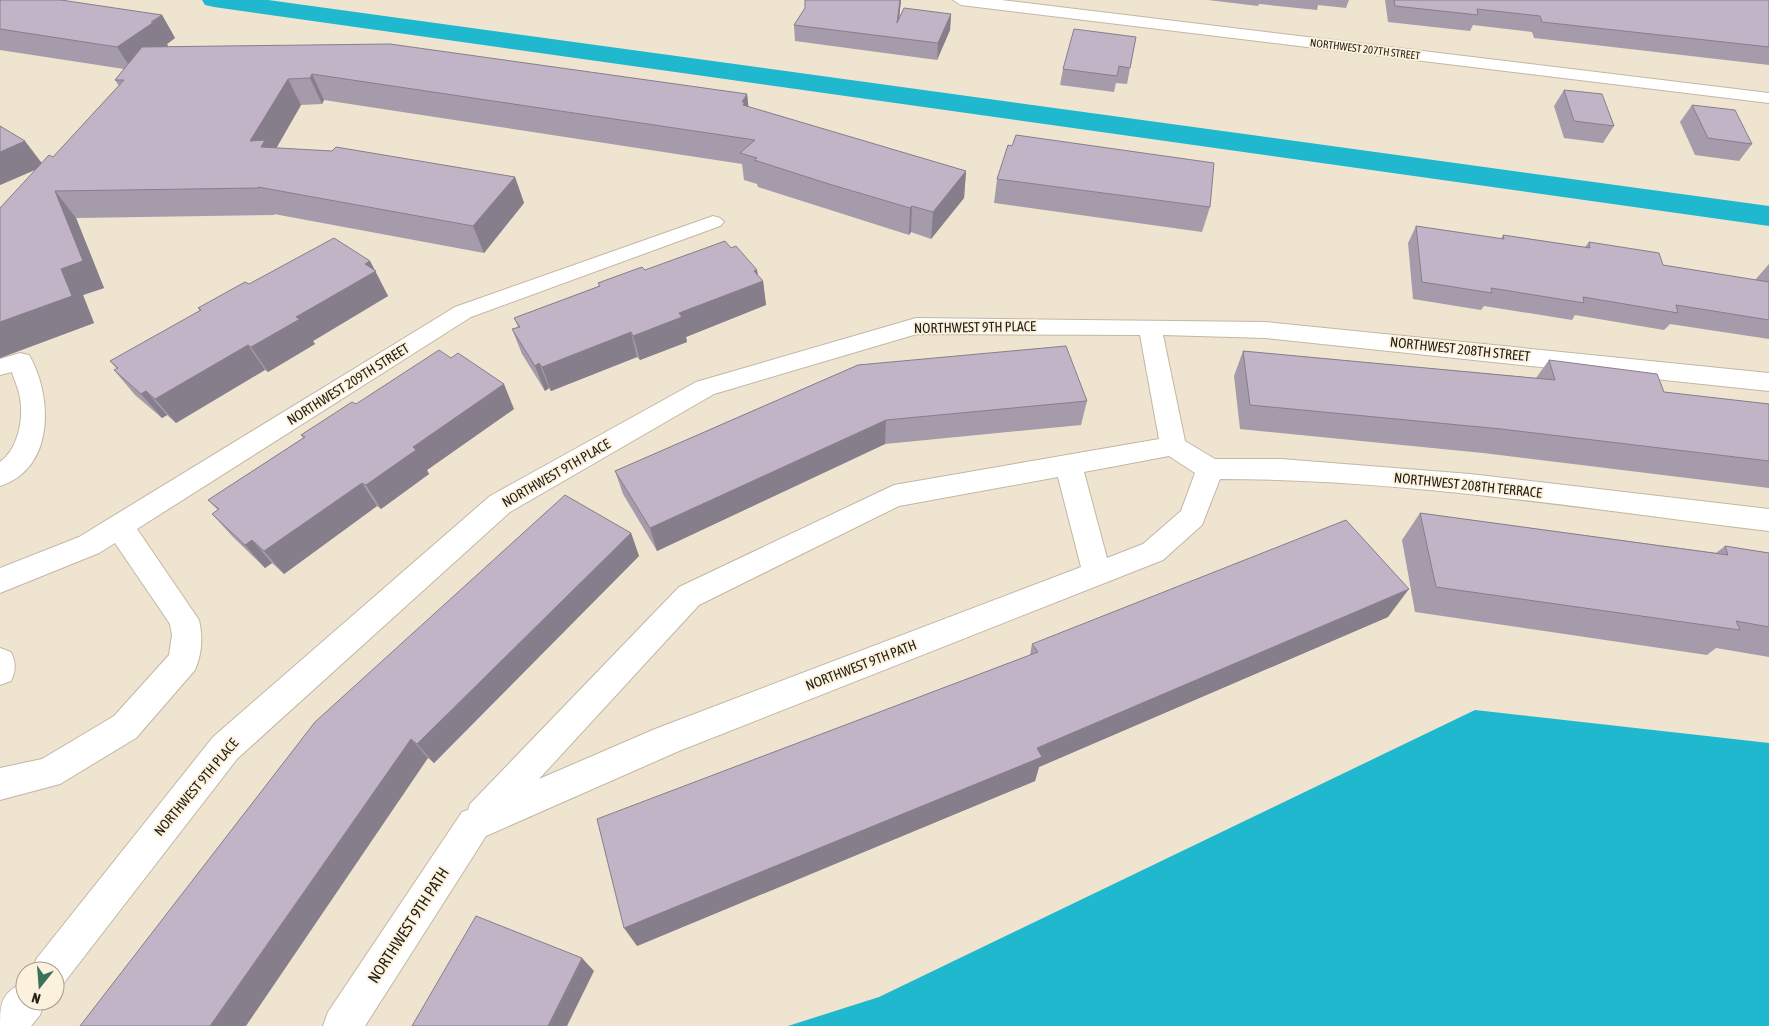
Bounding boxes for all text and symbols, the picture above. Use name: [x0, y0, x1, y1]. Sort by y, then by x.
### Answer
street label: NORTHWEST 207TH STREET: [1309, 36, 1421, 62]
street label: NORTHWEST 9TH PLACE: [914, 318, 1036, 336]
street label: NORTHWEST 208TH STREET: [1389, 334, 1531, 364]
street label: NORTHWEST 209TH STREET: [284, 340, 412, 428]
street label: NORTHWEST 9TH PLACE: [499, 436, 613, 510]
street label: NORTHWEST 208TH TERRACE: [1393, 469, 1543, 501]
street label: NORTHWEST 9TH PATH: [803, 636, 919, 694]
street label: NORTHWEST 9TH PLACE: [151, 735, 241, 839]
street label: NORTHWEST 9TH PATH: [364, 864, 452, 986]
north arrow: [15, 961, 65, 1011]
text: N: [30, 990, 42, 1007]

